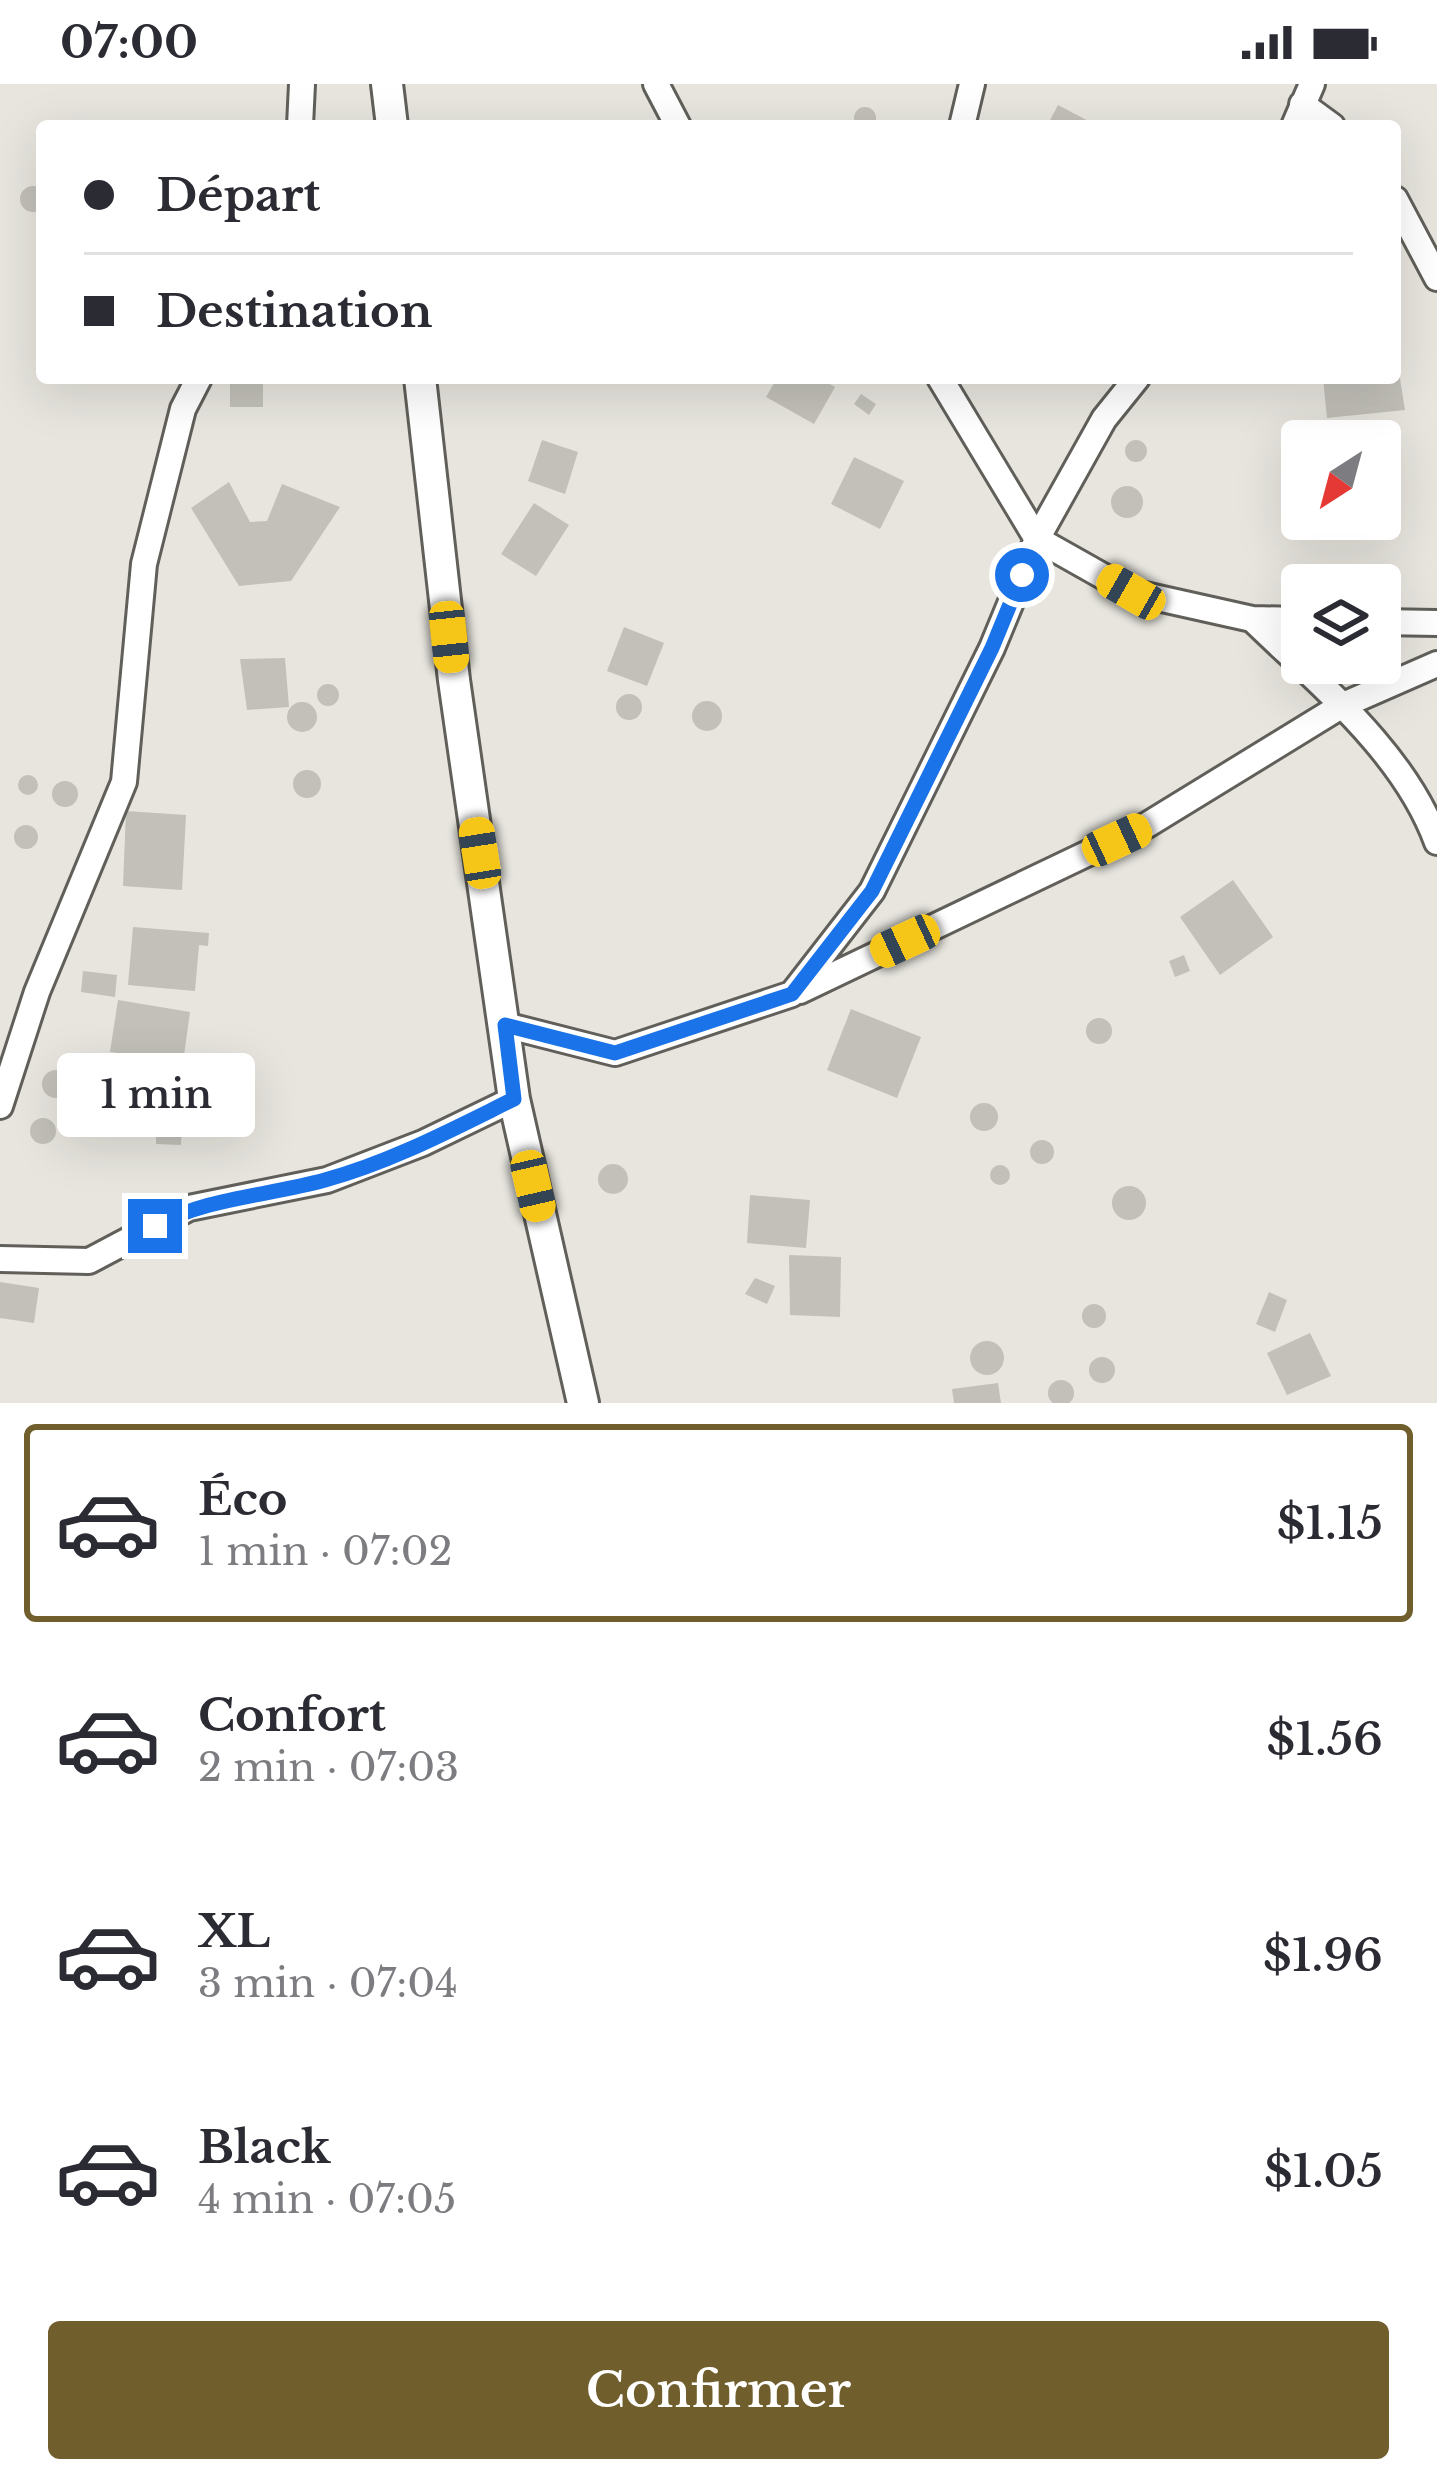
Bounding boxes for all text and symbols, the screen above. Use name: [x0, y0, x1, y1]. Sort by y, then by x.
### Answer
text: 07:00: [60, 14, 198, 70]
text: Départ: [156, 167, 320, 223]
text: Destination: [156, 283, 432, 339]
north arrow: [1281, 420, 1401, 540]
map controls: [1281, 420, 1401, 684]
route start: [995, 548, 1049, 602]
car: [1091, 558, 1171, 626]
button: layers: [1281, 564, 1401, 684]
car: [427, 599, 471, 675]
car: [1077, 808, 1157, 872]
car: [457, 815, 503, 891]
car: [865, 909, 945, 973]
callout: 1 min: [56, 1052, 254, 1136]
text: 1 min: [100, 1070, 212, 1119]
car: [507, 1147, 559, 1225]
route end: [128, 1199, 182, 1253]
icon: car: [54, 1469, 162, 1577]
text: Éco: [198, 1471, 287, 1527]
text: $1.15: [1277, 1495, 1383, 1551]
text: 1 min · 07:02: [198, 1527, 453, 1576]
icon: car: [54, 1685, 162, 1793]
text: Confort: [198, 1687, 386, 1743]
text: $1.56: [1267, 1711, 1383, 1767]
text: 2 min · 07:03: [198, 1743, 459, 1792]
icon: car: [54, 1901, 162, 2009]
text: XL: [198, 1903, 270, 1959]
text: $1.96: [1263, 1927, 1383, 1983]
text: 3 min · 07:04: [198, 1959, 458, 2008]
icon: car: [54, 2117, 162, 2225]
text: Black: [198, 2119, 331, 2175]
text: $1.05: [1264, 2143, 1383, 2199]
text: 4 min · 07:05: [198, 2175, 456, 2224]
button: Confirmer: [48, 2321, 1389, 2459]

